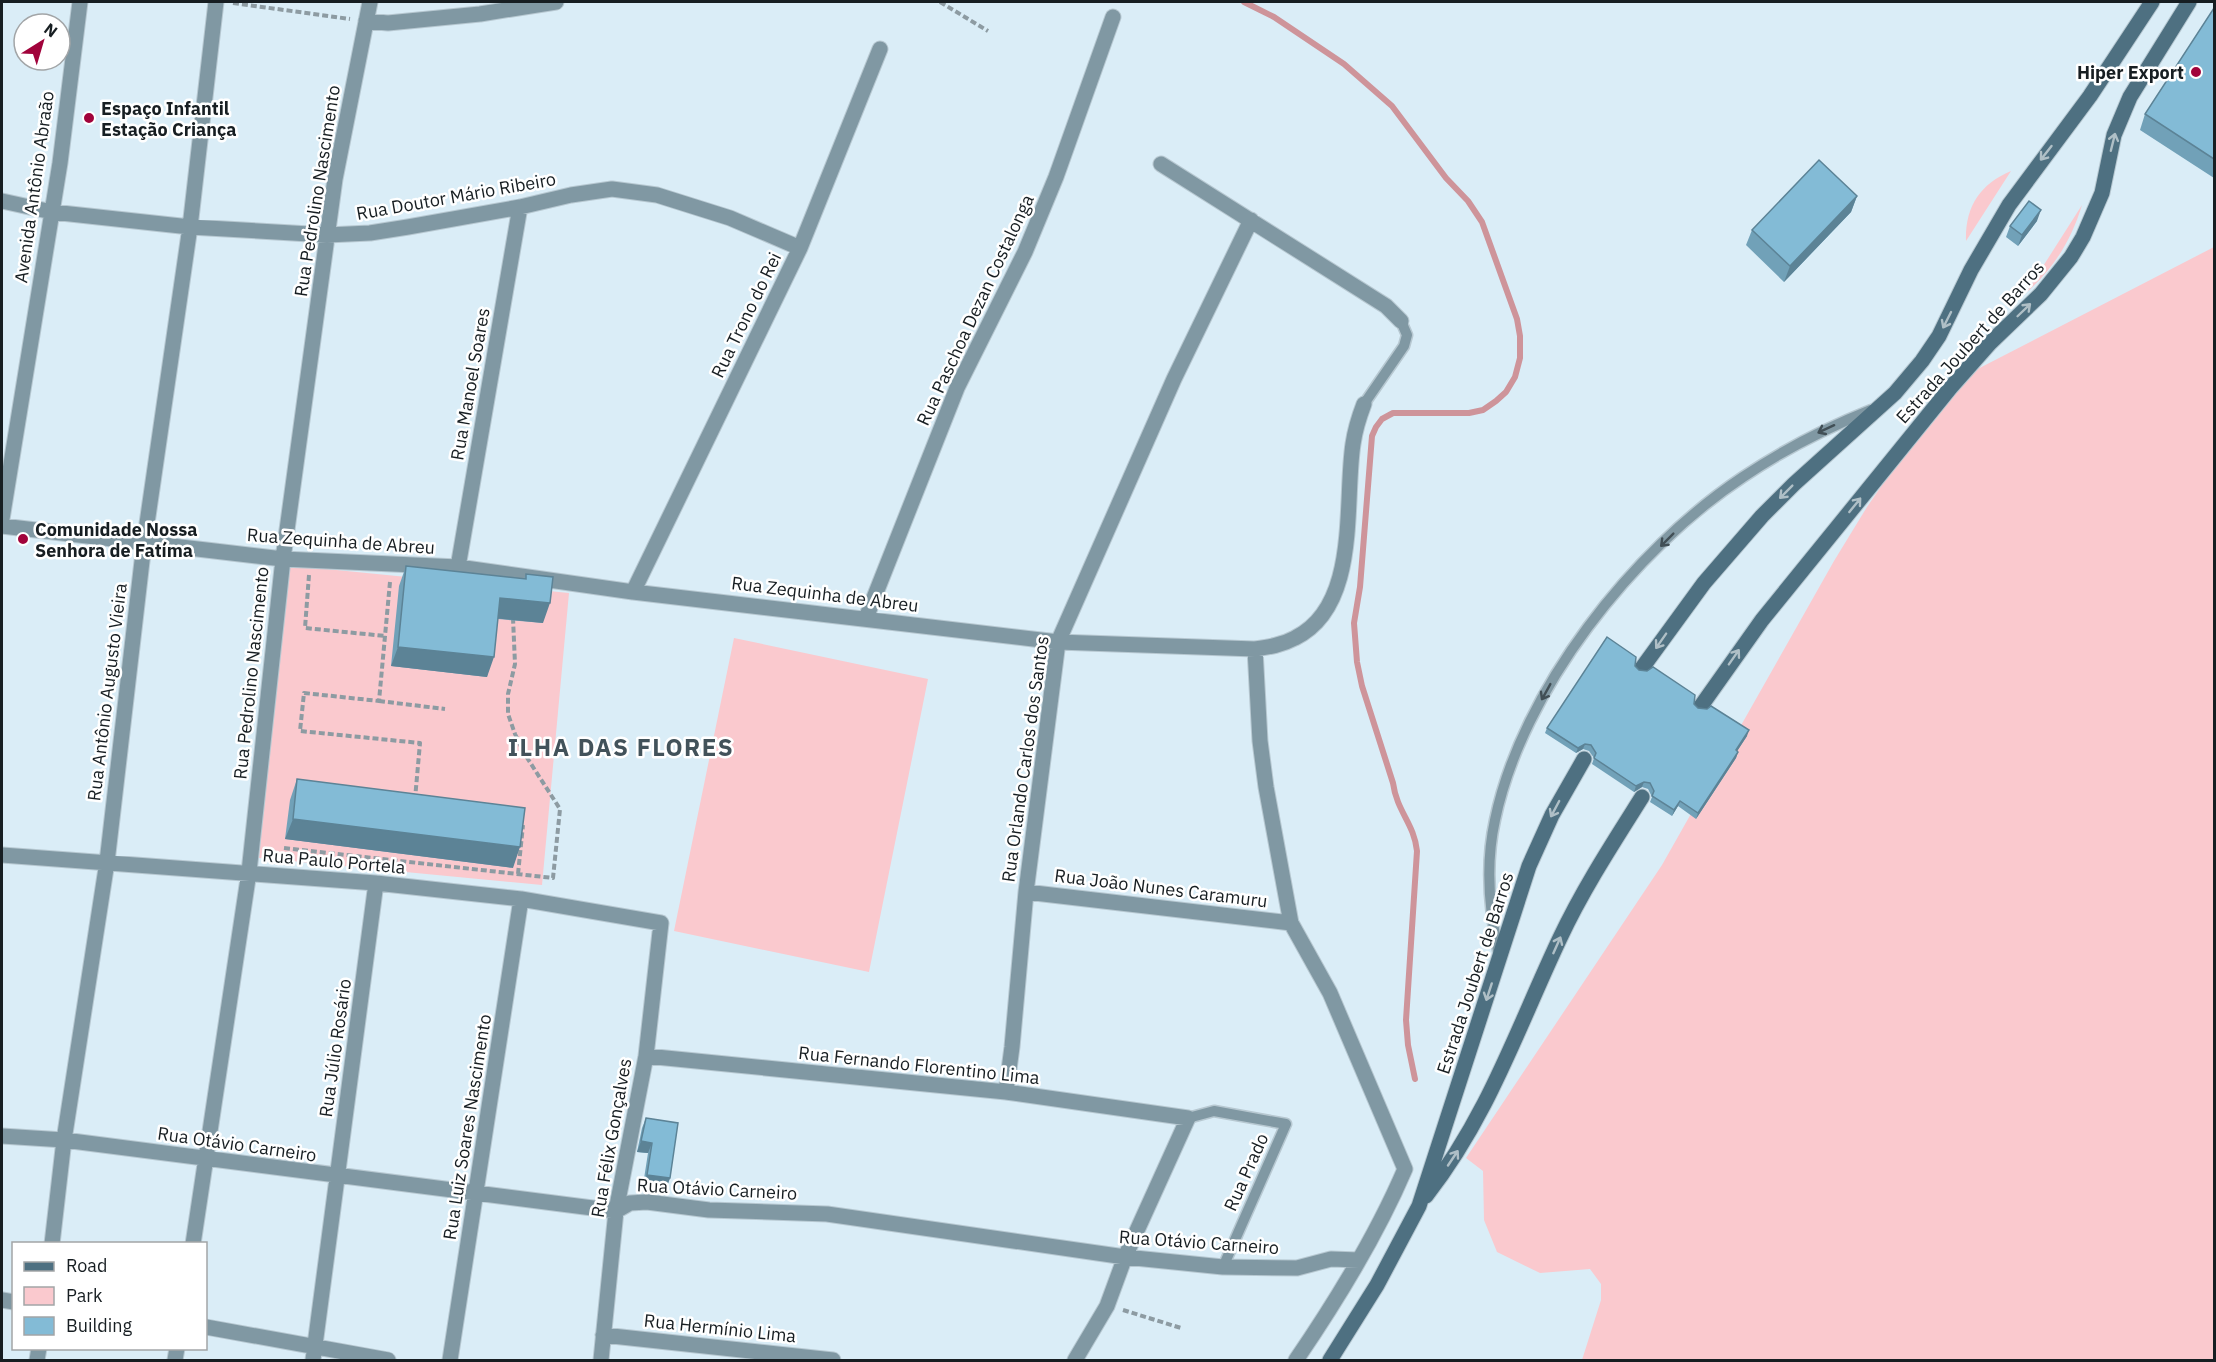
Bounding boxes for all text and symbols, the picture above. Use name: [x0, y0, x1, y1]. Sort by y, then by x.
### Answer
north arrow: [12, 12, 72, 72]
text: N: [40, 19, 62, 41]
place label: Hiper Export: [2077, 61, 2184, 84]
marker: Hiper Export: [2189, 65, 2203, 79]
street label: Rua Pedrolino Nascimento: [289, 84, 345, 298]
street label: Avenida Antônio Abraão: [9, 89, 59, 285]
place label: Espaço Infantil Estação Criança: [101, 97, 237, 141]
marker: Espaço Infantil Estação Criança: [82, 111, 96, 125]
one-way arrow: [2107, 132, 2119, 151]
one-way arrow: [2040, 144, 2053, 160]
street label: Rua Doutor Mário Ribeiro: [354, 167, 558, 225]
street label: Rua Paschoa Dezan Costalonga: [911, 190, 1039, 429]
street label: Rua Trono do Rei: [706, 249, 786, 381]
street label: Estrada Joubert de Barros: [1891, 256, 2049, 428]
one-way arrow: [2016, 303, 2031, 317]
street label: Rua Manoel Soares: [445, 306, 495, 462]
one-way arrow: [1941, 311, 1953, 328]
one-way arrow: [1818, 424, 1836, 436]
one-way arrow: [1779, 484, 1794, 499]
one-way arrow: [1848, 497, 1861, 513]
place label: Comunidade Nossa Senhora de Fatíma: [35, 518, 198, 562]
street label: Rua Zequinha de Abreu: [246, 523, 436, 559]
marker: Comunidade Nossa Senhora de Fatíma: [16, 532, 30, 546]
one-way arrow: [1659, 532, 1674, 547]
street label: Rua Pedrolino Nascimento: [228, 565, 274, 781]
street label: Rua Zequinha de Abreu: [730, 571, 920, 617]
street label: Rua Antônio Augusto Vieira: [82, 581, 132, 802]
one-way arrow: [1655, 632, 1667, 648]
street label: Rua Orlando Carlos dos Santos: [996, 634, 1054, 884]
one-way arrow: [1728, 650, 1740, 666]
one-way arrow: [1540, 683, 1551, 701]
district label: ILHA DAS FLORES: [508, 731, 734, 763]
one-way arrow: [1549, 800, 1560, 818]
street label: Rua Paulo Portela: [262, 843, 407, 879]
street label: Rua João Nunes Caramuru: [1053, 864, 1269, 912]
street label: Estrada Joubert de Barros: [1431, 869, 1519, 1077]
one-way arrow: [1551, 937, 1563, 955]
street label: Rua Júlio Rosário: [314, 977, 356, 1119]
one-way arrow: [1483, 982, 1494, 1001]
street label: Rua Luiz Soares Nascimento: [438, 1013, 496, 1241]
street label: Rua Fernando Florentino Lima: [797, 1041, 1041, 1089]
street label: Rua Félix Gonçalves: [586, 1057, 636, 1219]
street label: Rua Otávio Carneiro: [156, 1121, 318, 1167]
street label: Rua Prado: [1219, 1129, 1273, 1215]
one-way arrow: [1447, 1151, 1459, 1167]
street label: Rua Otávio Carneiro: [636, 1173, 798, 1205]
street label: Rua Otávio Carneiro: [1118, 1225, 1280, 1259]
legend: [12, 1242, 207, 1350]
text: Road: [66, 1254, 107, 1277]
text: Park: [66, 1284, 103, 1307]
street label: Rua Hermínio Lima: [643, 1309, 798, 1347]
text: Building: [66, 1314, 133, 1337]

